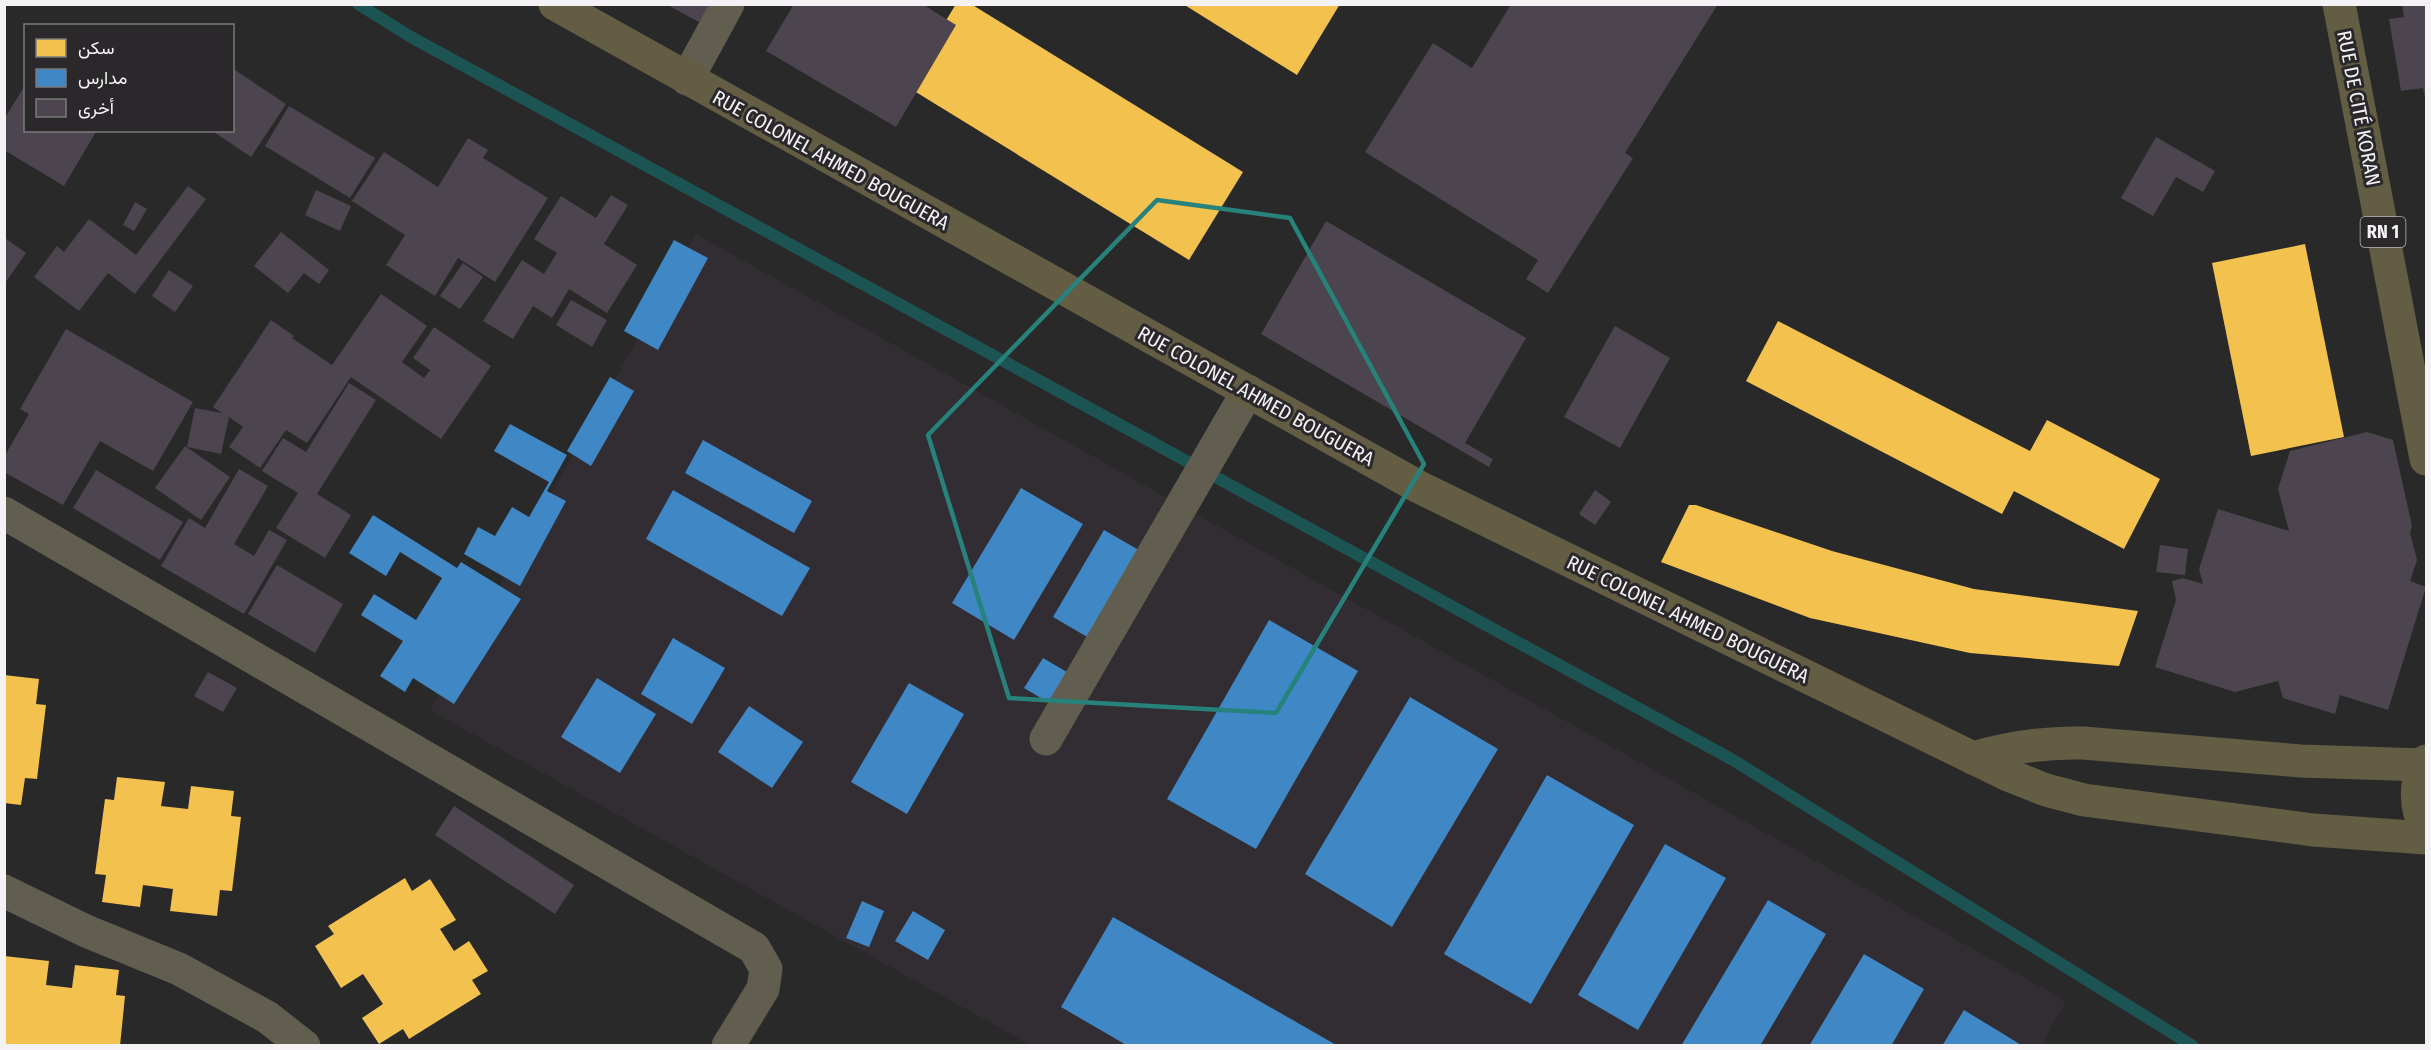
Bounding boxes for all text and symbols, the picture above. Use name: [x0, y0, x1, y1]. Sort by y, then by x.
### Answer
legend: [24, 24, 234, 132]
street label: RUE DE CITÉ KORAN: [2332, 28, 2386, 188]
text: سكن: [78, 37, 114, 59]
text: مدارس: [78, 67, 127, 89]
street label: RUE COLONEL AHMED BOUGUERA: [709, 85, 954, 235]
text: أخرى: [78, 97, 114, 119]
road number: RN 1: [2360, 217, 2406, 247]
street label: RUE COLONEL AHMED BOUGUERA: [1134, 321, 1379, 471]
street label: RUE COLONEL AHMED BOUGUERA: [1563, 550, 1813, 688]

